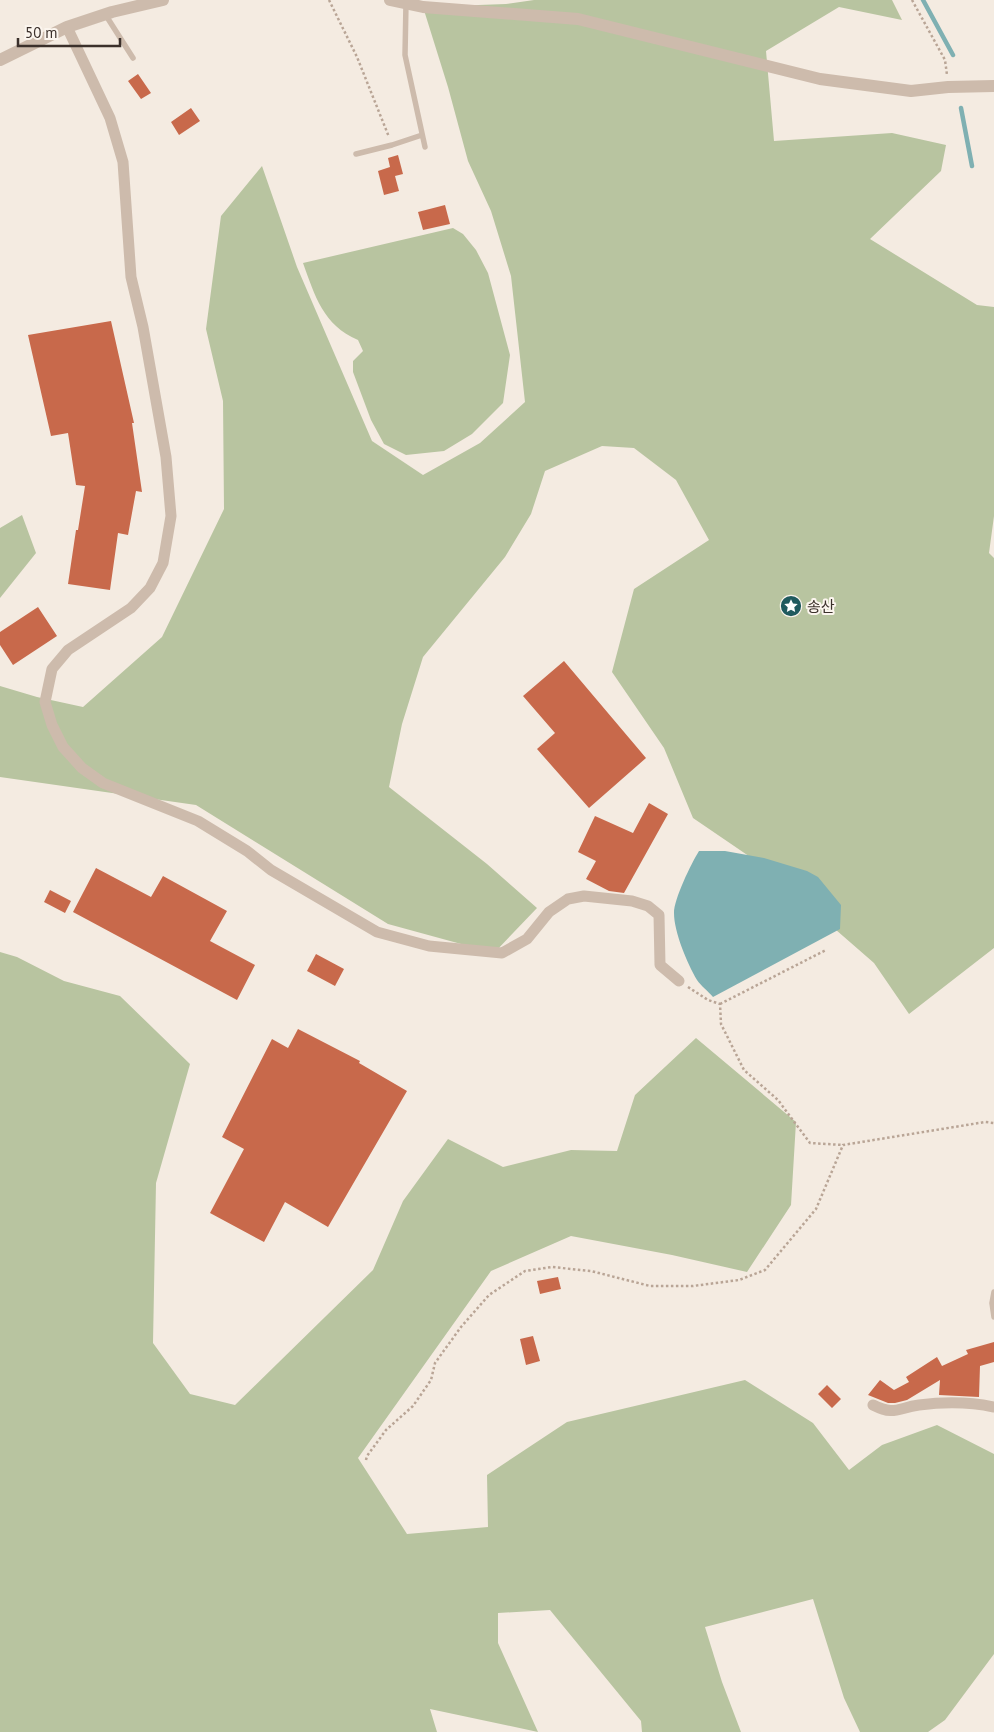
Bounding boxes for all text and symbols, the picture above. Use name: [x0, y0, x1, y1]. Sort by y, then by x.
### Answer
scale bar: [18, 15, 120, 47]
text: 50 m: [25, 23, 58, 42]
place icon: 송산: [779, 594, 803, 618]
place label: 송산: [807, 597, 835, 616]

